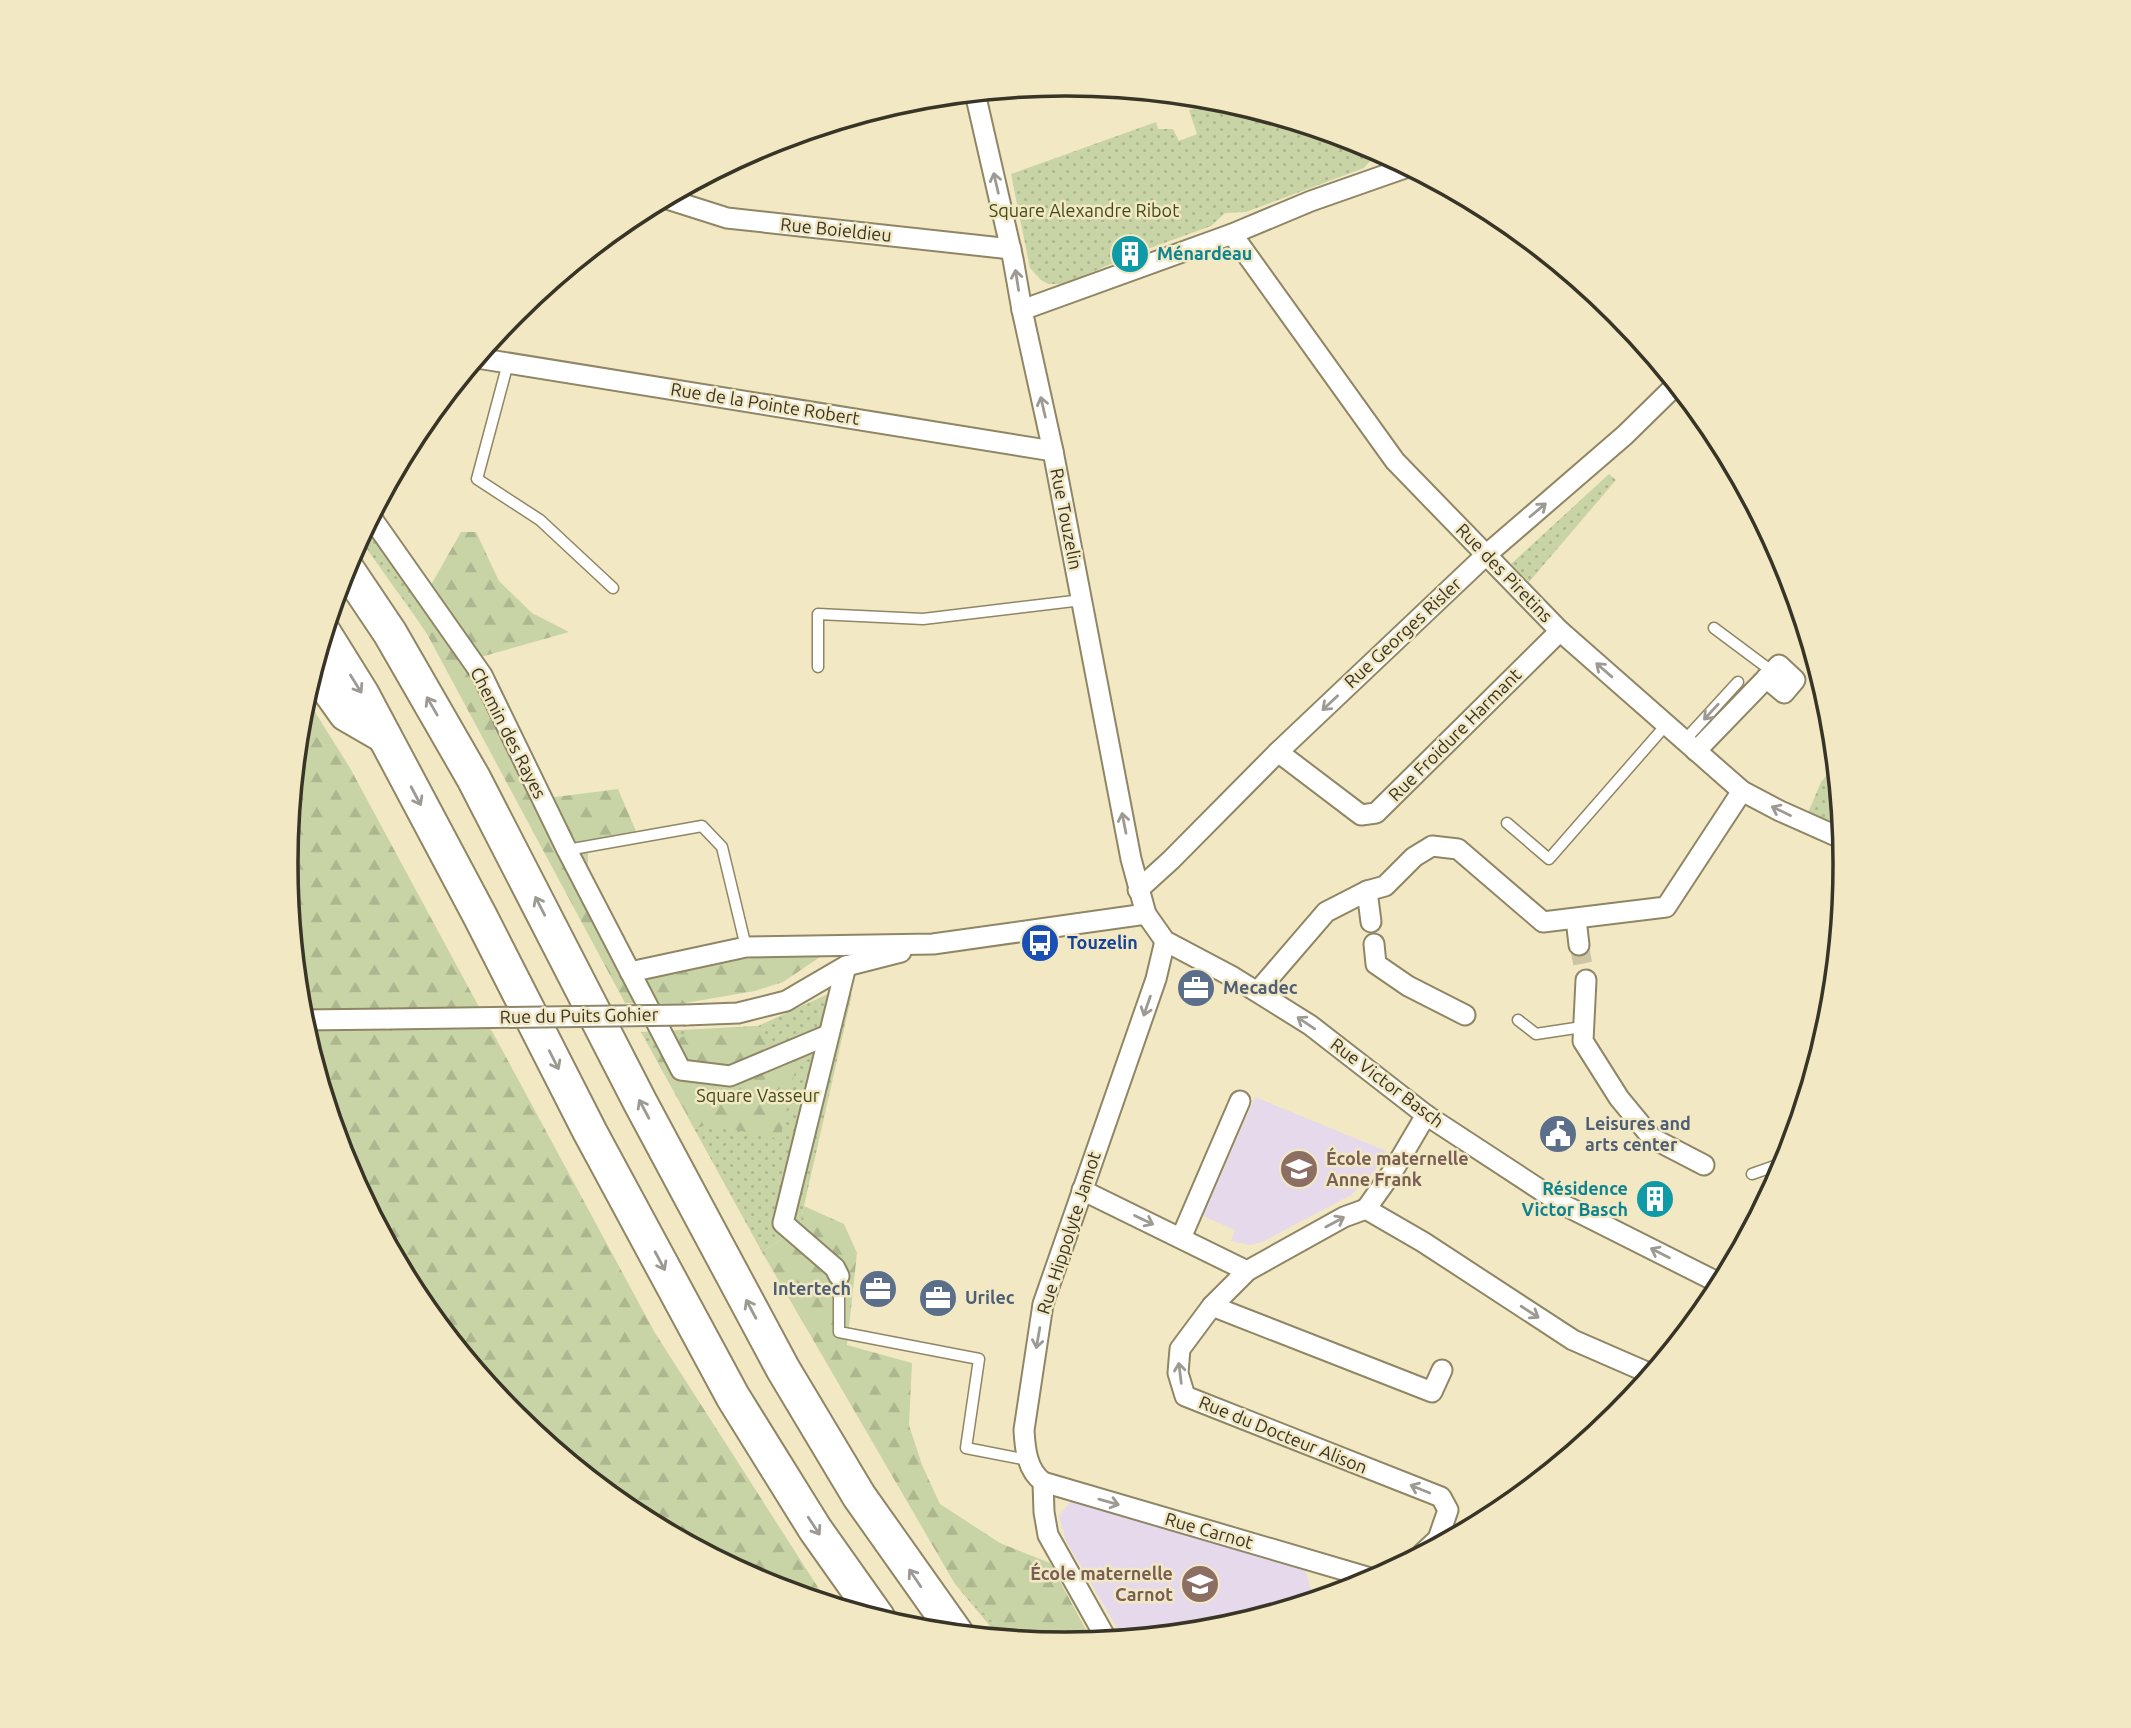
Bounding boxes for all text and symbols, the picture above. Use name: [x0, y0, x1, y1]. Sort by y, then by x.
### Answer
one-way arrow: [988, 172, 1002, 195]
park label: Square Alexandre Ribot: [989, 200, 1179, 220]
street label: Rue Boieldieu: [780, 213, 893, 245]
building icon: Ménardeau: [1109, 233, 1151, 275]
place label: Ménardeau: [1157, 243, 1252, 263]
one-way arrow: [1010, 269, 1023, 292]
street label: Rue de la Pointe Robert: [669, 378, 861, 428]
one-way arrow: [1036, 396, 1050, 419]
street label: Rue Touzelin: [1047, 466, 1087, 571]
one-way arrow: [1528, 502, 1546, 518]
street label: Rue des Piretins: [1453, 519, 1557, 626]
street label: Rue Georges Risler: [1340, 573, 1465, 691]
one-way arrow: [1595, 662, 1613, 678]
street label: Chemin des Rayes: [467, 664, 551, 802]
street label: Rue Froidure Harmant: [1384, 664, 1525, 805]
one-way arrow: [350, 673, 364, 693]
one-way arrow: [1321, 694, 1338, 711]
one-way arrow: [425, 696, 438, 717]
one-way arrow: [1703, 703, 1719, 721]
one-way arrow: [410, 786, 424, 806]
one-way arrow: [1771, 804, 1792, 818]
one-way arrow: [1117, 812, 1131, 835]
one-way arrow: [532, 896, 546, 917]
bus stop icon: Touzelin: [1019, 922, 1061, 964]
place label: Touzelin: [1067, 932, 1138, 952]
office icon: Mecadec: [1175, 967, 1217, 1009]
place label: Mecadec: [1223, 977, 1298, 997]
one-way arrow: [1140, 995, 1152, 1017]
street label: Rue du Puits Gohier: [499, 1004, 659, 1026]
one-way arrow: [1297, 1016, 1316, 1030]
street label: Rue Victor Basch: [1327, 1033, 1448, 1131]
one-way arrow: [547, 1049, 561, 1070]
park label: Square Vasseur: [696, 1085, 820, 1105]
one-way arrow: [636, 1099, 650, 1120]
public building icon: Leisures and arts center: [1537, 1113, 1579, 1155]
place label: Leisures and arts center: [1585, 1113, 1691, 1154]
place label: École maternelle Anne Frank: [1326, 1147, 1469, 1189]
school or university icon: École maternelle Anne Frank: [1278, 1148, 1320, 1190]
street label: Rue Hippolyte Jamot: [1032, 1149, 1104, 1317]
place label: Résidence Victor Basch: [1521, 1178, 1628, 1219]
building icon: Résidence Victor Basch: [1634, 1178, 1676, 1220]
one-way arrow: [1133, 1214, 1154, 1228]
one-way arrow: [1324, 1215, 1344, 1229]
one-way arrow: [1650, 1246, 1671, 1260]
one-way arrow: [653, 1251, 667, 1271]
office icon: Intertech: [857, 1268, 899, 1310]
office icon: Urilec: [917, 1277, 959, 1319]
place label: Intertech: [773, 1278, 851, 1298]
place label: Urilec: [965, 1287, 1015, 1307]
one-way arrow: [744, 1299, 757, 1320]
one-way arrow: [1520, 1305, 1539, 1319]
one-way arrow: [1031, 1326, 1044, 1349]
one-way arrow: [1173, 1362, 1186, 1384]
street label: Rue du Docteur Alison: [1196, 1391, 1370, 1477]
one-way arrow: [1409, 1481, 1431, 1494]
one-way arrow: [1098, 1496, 1120, 1509]
street label: Rue Carnot: [1163, 1508, 1256, 1552]
one-way arrow: [807, 1516, 821, 1536]
place label: École maternelle Carnot: [1030, 1562, 1173, 1604]
school or university icon: École maternelle Carnot: [1179, 1563, 1221, 1605]
one-way arrow: [908, 1569, 922, 1588]

